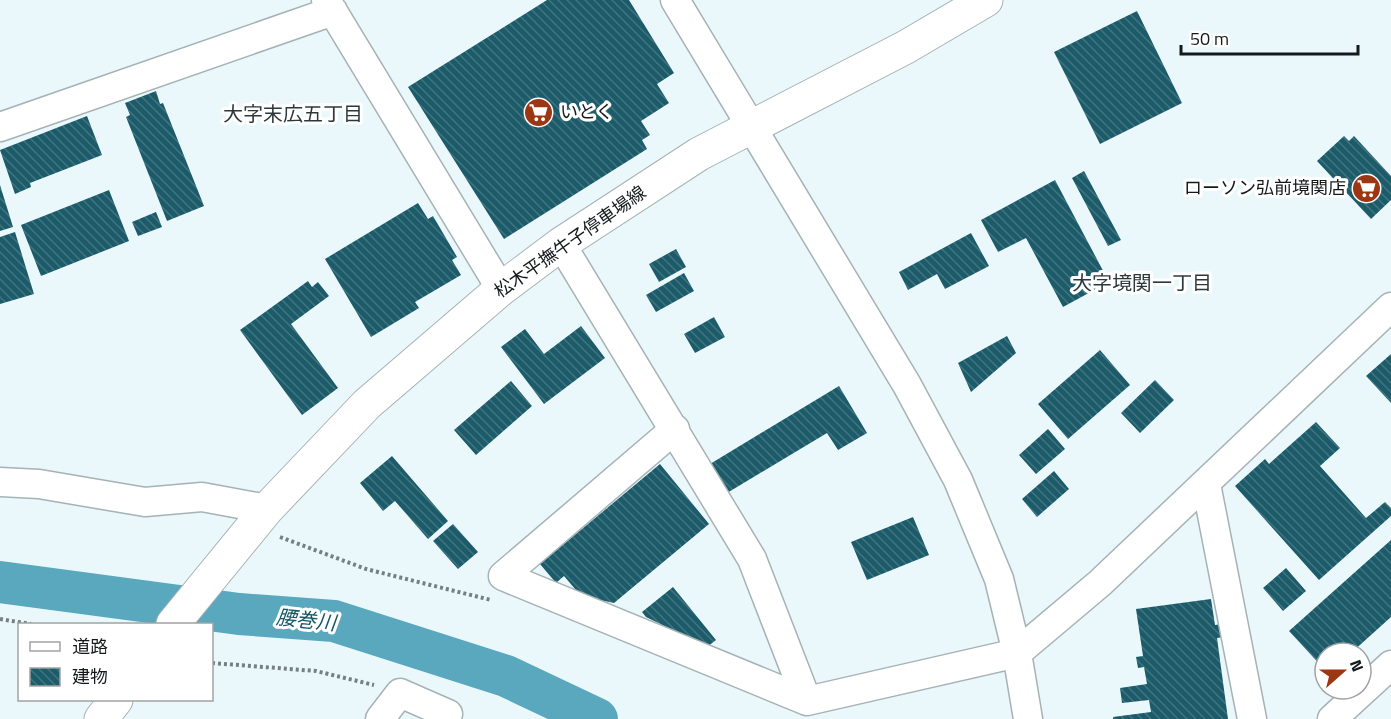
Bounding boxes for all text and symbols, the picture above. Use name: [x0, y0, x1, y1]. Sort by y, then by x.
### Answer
scale bar: [1181, 18, 1358, 56]
text: 50 m: [1190, 25, 1229, 52]
supermarket icon: いとく: [523, 96, 555, 128]
district label: 大字末広五丁目: [223, 98, 363, 129]
place label: いとく: [560, 98, 613, 125]
supermarket icon: ローソン弘前境関店: [1351, 172, 1383, 204]
place label: ローソン弘前境関店: [1184, 174, 1346, 201]
street label: 松木平撫牛子停車場線: [488, 179, 651, 304]
district label: 大字境関一丁目: [1072, 267, 1212, 298]
water label: 腰巻川: [275, 601, 339, 638]
legend: [18, 623, 213, 701]
text: 道路: [72, 633, 108, 660]
north arrow: [1313, 641, 1373, 701]
text: N: [1344, 656, 1370, 675]
text: 建物: [72, 663, 108, 690]

